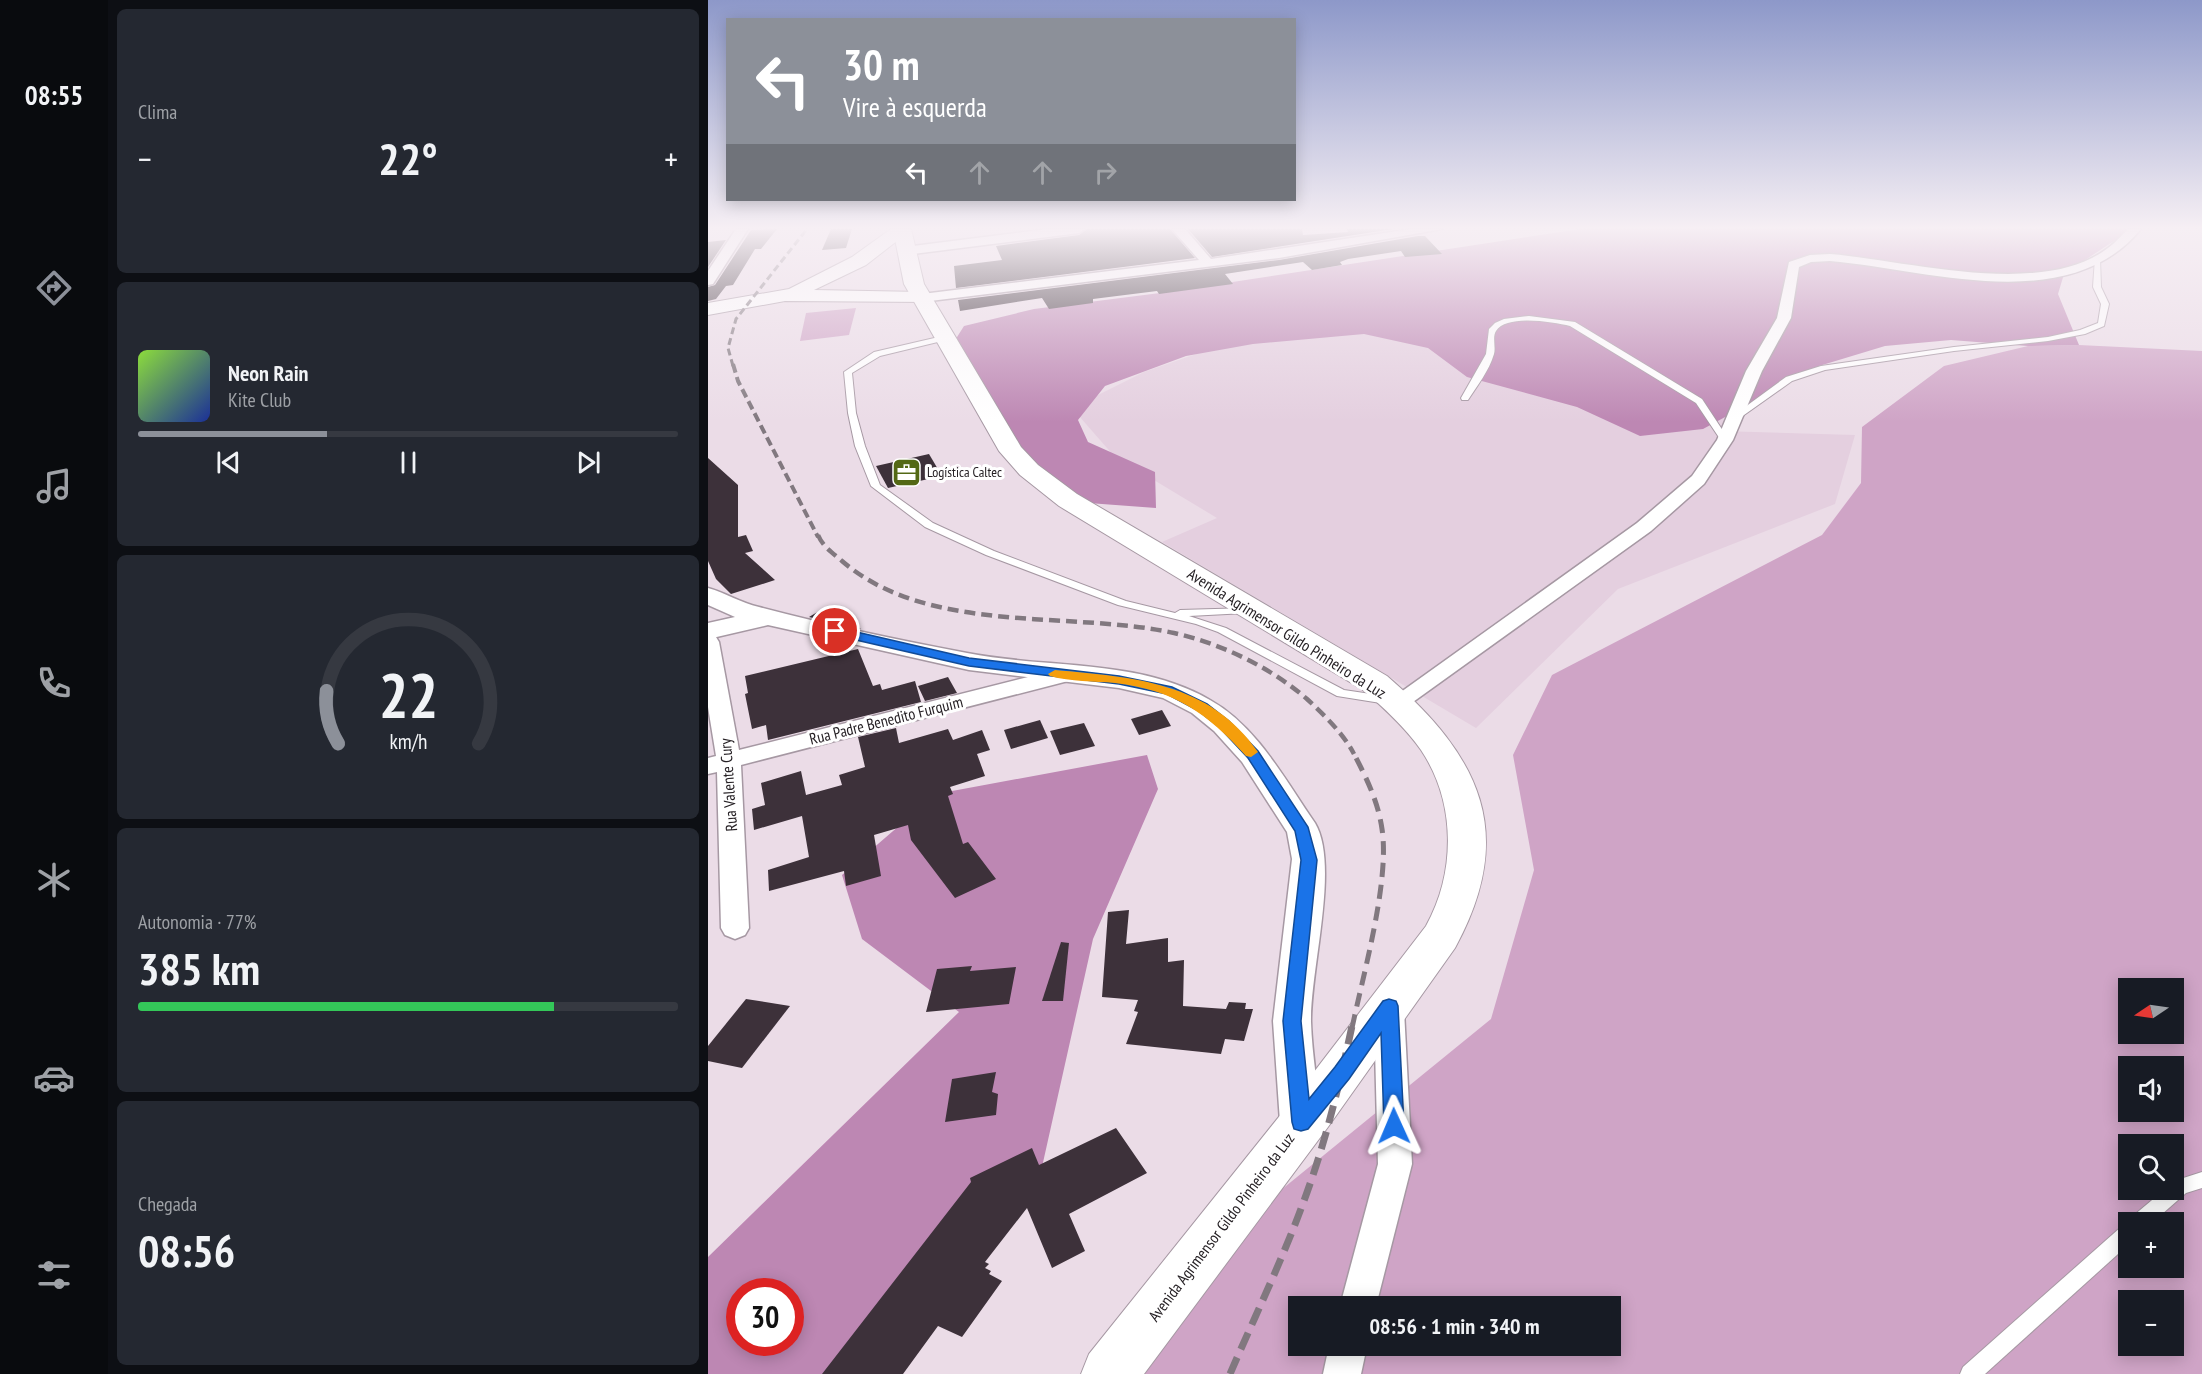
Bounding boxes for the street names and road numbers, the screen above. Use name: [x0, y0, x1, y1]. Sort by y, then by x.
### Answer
street label: Avenida Agrimensor Gildo Pinheiro da Luz: [1184, 563, 1390, 703]
street label: Rua Padre Benedito Furquim: [807, 691, 965, 749]
street label: Rua Valente Cury: [715, 738, 741, 832]
street label: Avenida Agrimensor Gildo Pinheiro da Luz: [1144, 1129, 1299, 1325]

